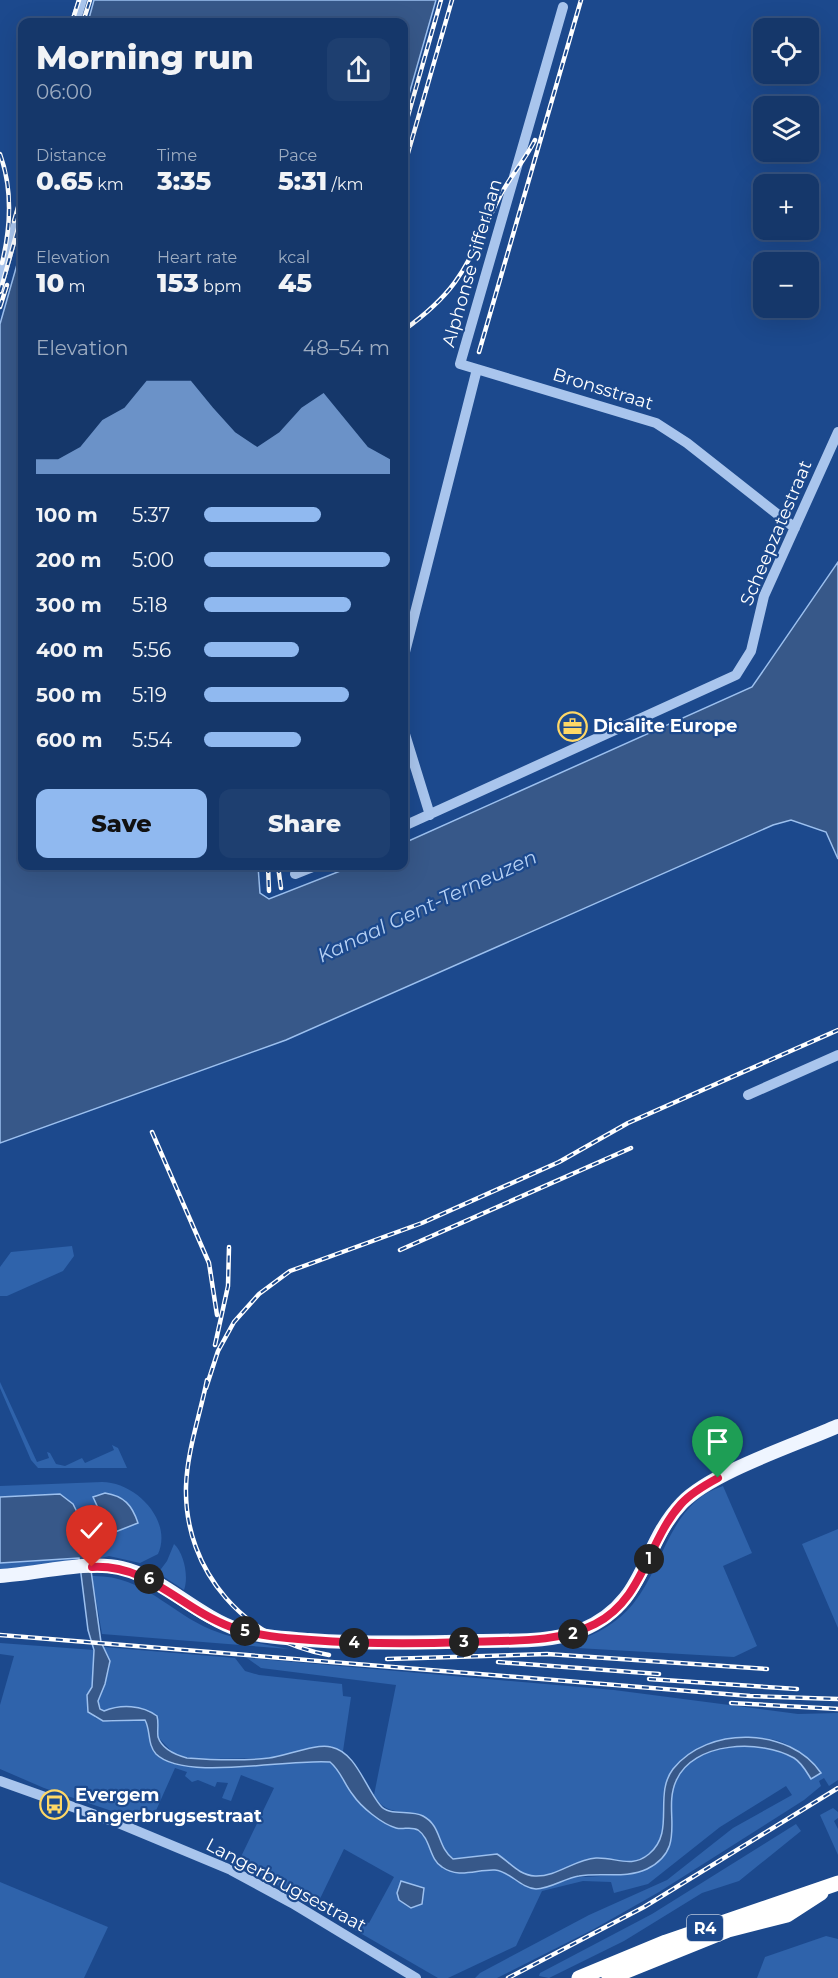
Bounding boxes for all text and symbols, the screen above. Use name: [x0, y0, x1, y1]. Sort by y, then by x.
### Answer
map controls: [753, 18, 819, 318]
button: locate: [753, 18, 819, 84]
text: Morning run: [36, 37, 254, 77]
button: share: [327, 38, 390, 101]
text: 06:00: [36, 80, 92, 104]
button: layers: [753, 96, 819, 162]
text: Distance: [36, 146, 106, 165]
text: Time: [157, 146, 197, 165]
text: Pace: [278, 146, 317, 165]
text: 0.65: [36, 165, 93, 197]
text: 3:35: [157, 165, 211, 197]
text: 5:31: [278, 165, 327, 197]
button: +: [753, 174, 819, 240]
text: km: [93, 175, 124, 194]
text: /km: [327, 175, 363, 194]
street label: Alphonse Sifferlaan: [437, 176, 507, 350]
text: Elevation: [36, 248, 110, 267]
text: Heart rate: [157, 248, 237, 267]
text: kcal: [278, 248, 310, 267]
button: −: [753, 252, 819, 318]
text: 10: [36, 267, 64, 299]
text: 153: [157, 267, 199, 299]
text: 45: [278, 267, 312, 299]
text: m: [64, 277, 86, 296]
text: bpm: [199, 277, 242, 296]
text: Elevation: [36, 336, 128, 360]
text: 48–54 m: [303, 336, 390, 360]
street label: Bronsstraat: [550, 363, 656, 415]
street label: Scheepzatestraat: [735, 457, 817, 609]
text: 100 m: [36, 503, 98, 527]
text: 5:37: [132, 503, 170, 527]
text: 200 m: [36, 548, 102, 572]
text: 5:00: [132, 548, 174, 572]
text: 300 m: [36, 593, 102, 617]
text: 5:18: [132, 593, 168, 617]
text: 400 m: [36, 638, 104, 662]
text: 5:56: [132, 638, 171, 662]
text: 500 m: [36, 683, 102, 707]
text: 5:19: [132, 683, 167, 707]
office icon: Dicalite Europe: [556, 710, 588, 742]
place label: Dicalite Europe: [593, 715, 737, 737]
text: 600 m: [36, 728, 103, 752]
text: 5:54: [132, 728, 172, 752]
button: Save: [36, 789, 207, 858]
button: Share: [219, 789, 390, 858]
water label: Kanaal Gent-Terneuzen: [313, 844, 541, 968]
pin: [692, 1416, 743, 1478]
icon: arrive: [701, 1425, 734, 1458]
pin: [66, 1505, 117, 1567]
icon: check: [75, 1514, 108, 1547]
pin: 1: [634, 1544, 664, 1574]
text: 1: [646, 1549, 652, 1568]
pin: 6: [134, 1564, 164, 1594]
text: 6: [144, 1569, 154, 1588]
pin: 5: [230, 1616, 260, 1646]
pin: 2: [558, 1619, 588, 1649]
text: 5: [240, 1621, 250, 1640]
text: 2: [568, 1624, 578, 1643]
pin: 3: [449, 1627, 479, 1657]
pin: 4: [339, 1628, 369, 1658]
text: 3: [459, 1632, 469, 1651]
text: 4: [348, 1633, 360, 1652]
place label: Evergem Langerbrugsestraat: [75, 1784, 262, 1827]
bus stop icon: Evergem Langerbrugsestraat: [38, 1789, 70, 1821]
street label: Langerbrugsestraat: [202, 1833, 370, 1937]
road number: R4: [687, 1915, 723, 1941]

